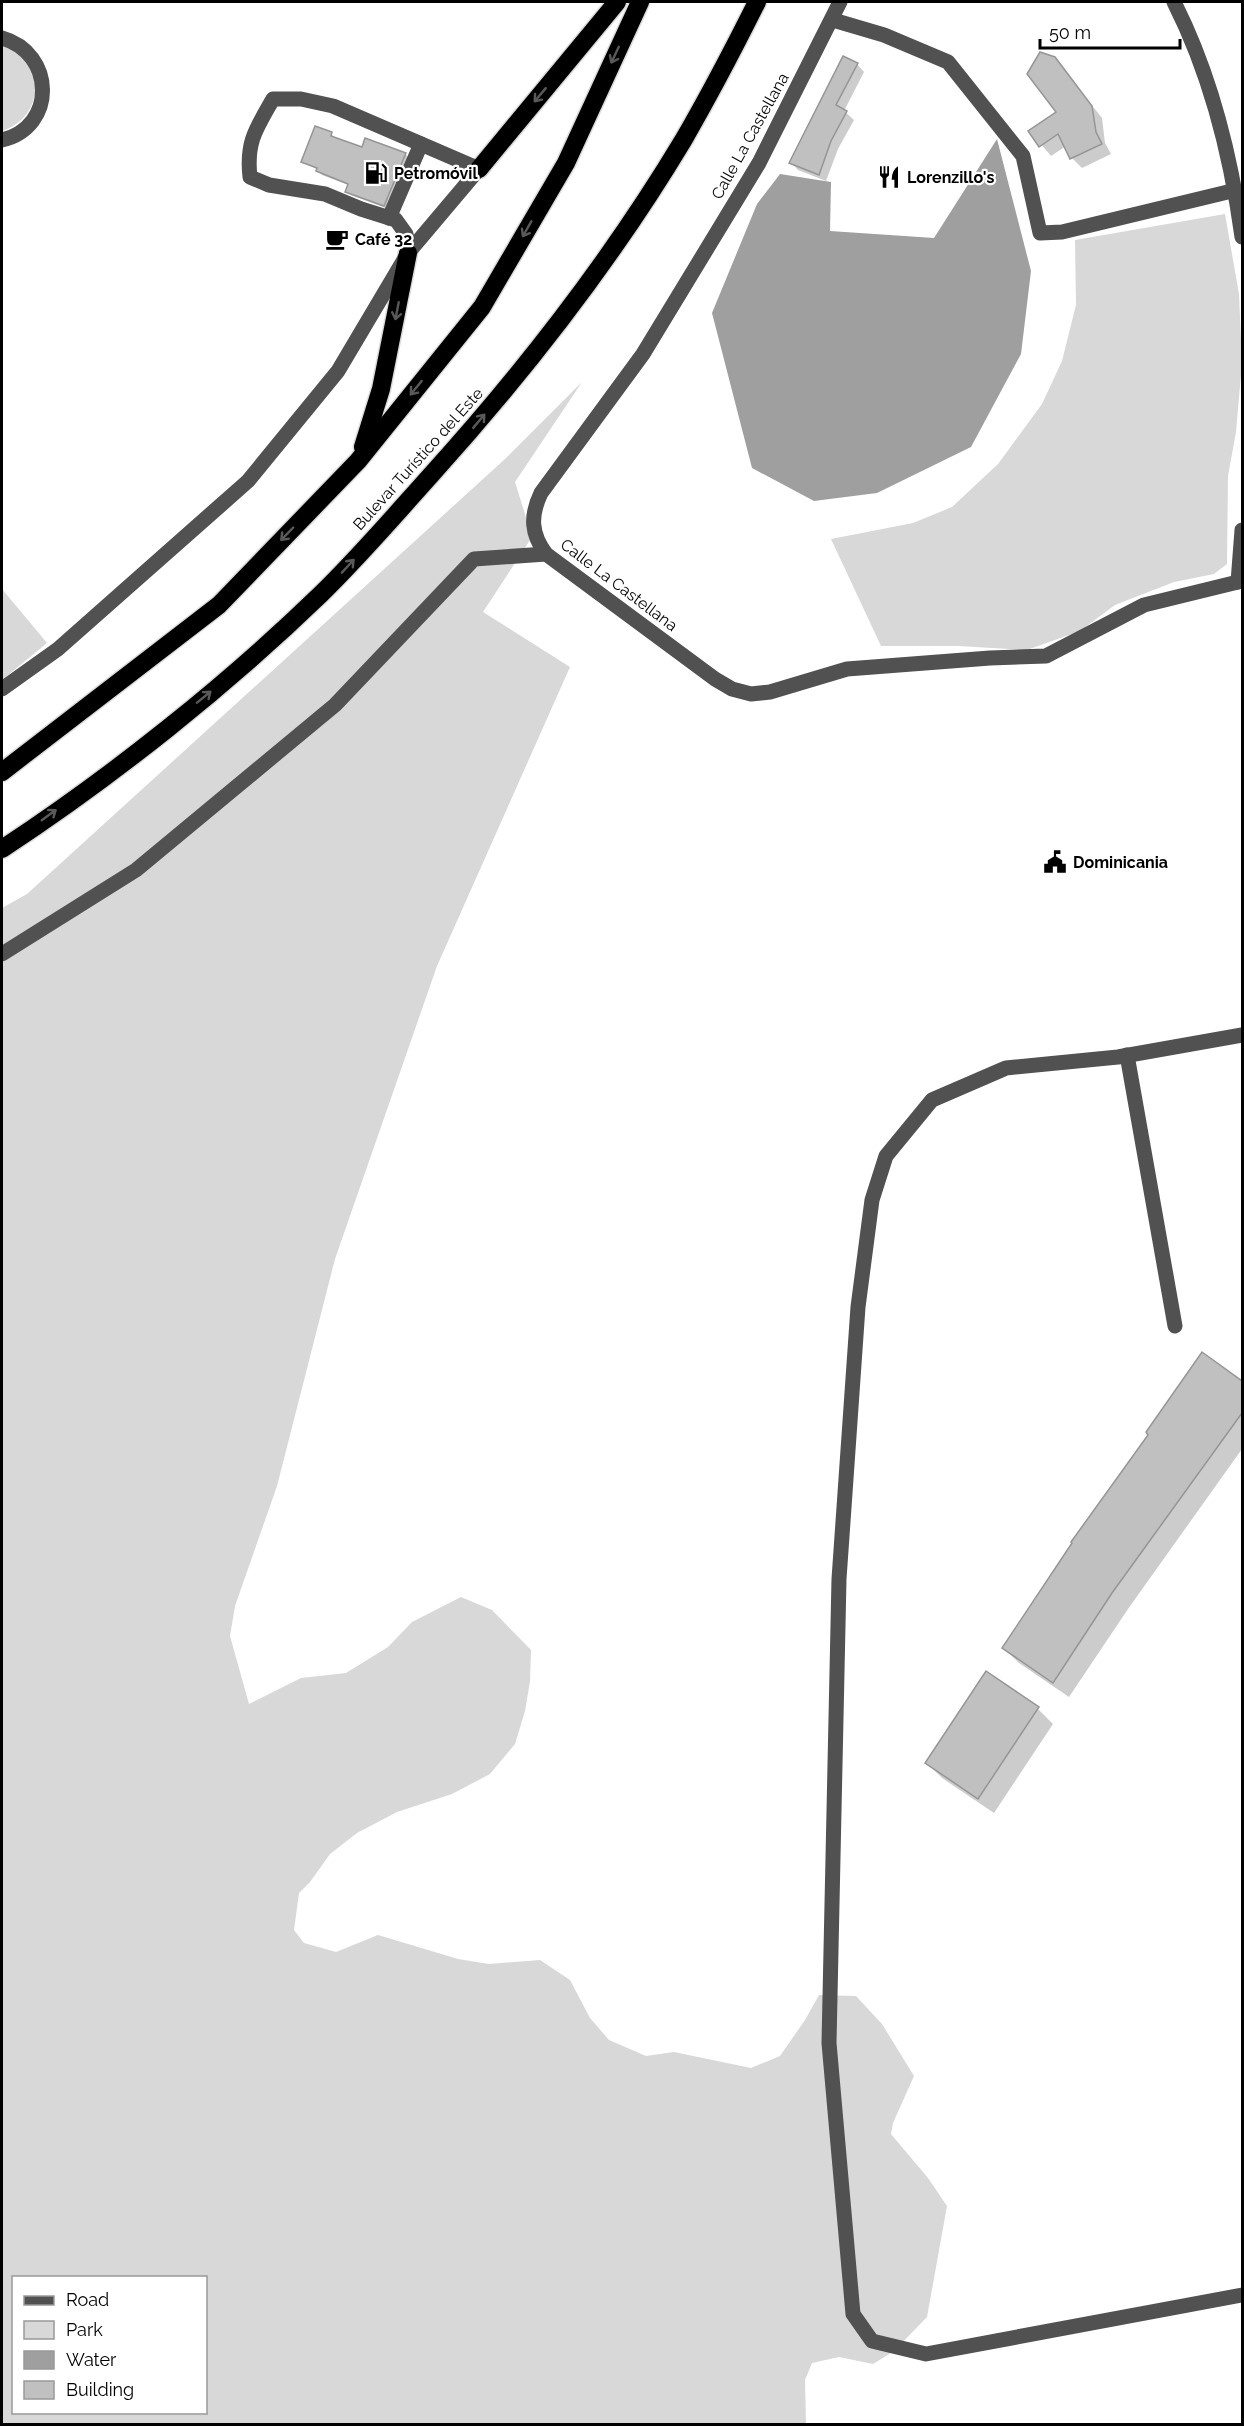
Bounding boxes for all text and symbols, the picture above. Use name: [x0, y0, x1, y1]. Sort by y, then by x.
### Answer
scale bar: [1040, 12, 1180, 50]
text: 50 m: [1049, 22, 1091, 43]
one-way arrow: [609, 45, 621, 63]
street label: Calle La Castellana: [707, 70, 793, 202]
one-way arrow: [533, 87, 547, 102]
fuel station icon: Petromóvil: [363, 160, 389, 186]
place label: Petromóvil: [394, 164, 478, 183]
restaurant icon: Lorenzillo's: [876, 164, 902, 190]
place label: Lorenzillo's: [907, 168, 994, 187]
one-way arrow: [521, 220, 533, 237]
cafe icon: Café 32: [324, 226, 350, 252]
place label: Café 32: [355, 230, 412, 249]
one-way arrow: [391, 300, 402, 320]
one-way arrow: [410, 380, 423, 396]
street label: Bulevar Turístico del Este: [349, 384, 487, 534]
one-way arrow: [472, 414, 486, 429]
one-way arrow: [280, 527, 295, 542]
street label: Calle La Castellana: [557, 535, 681, 635]
one-way arrow: [341, 558, 355, 573]
one-way arrow: [196, 691, 212, 704]
one-way arrow: [41, 809, 57, 821]
public building icon: Dominicania: [1042, 849, 1068, 875]
place label: Dominicania: [1073, 853, 1168, 872]
legend: [12, 2276, 207, 2414]
text: Road: [66, 2289, 109, 2310]
text: Park: [66, 2319, 103, 2340]
text: Water: [66, 2349, 117, 2370]
text: Building: [66, 2379, 134, 2400]

